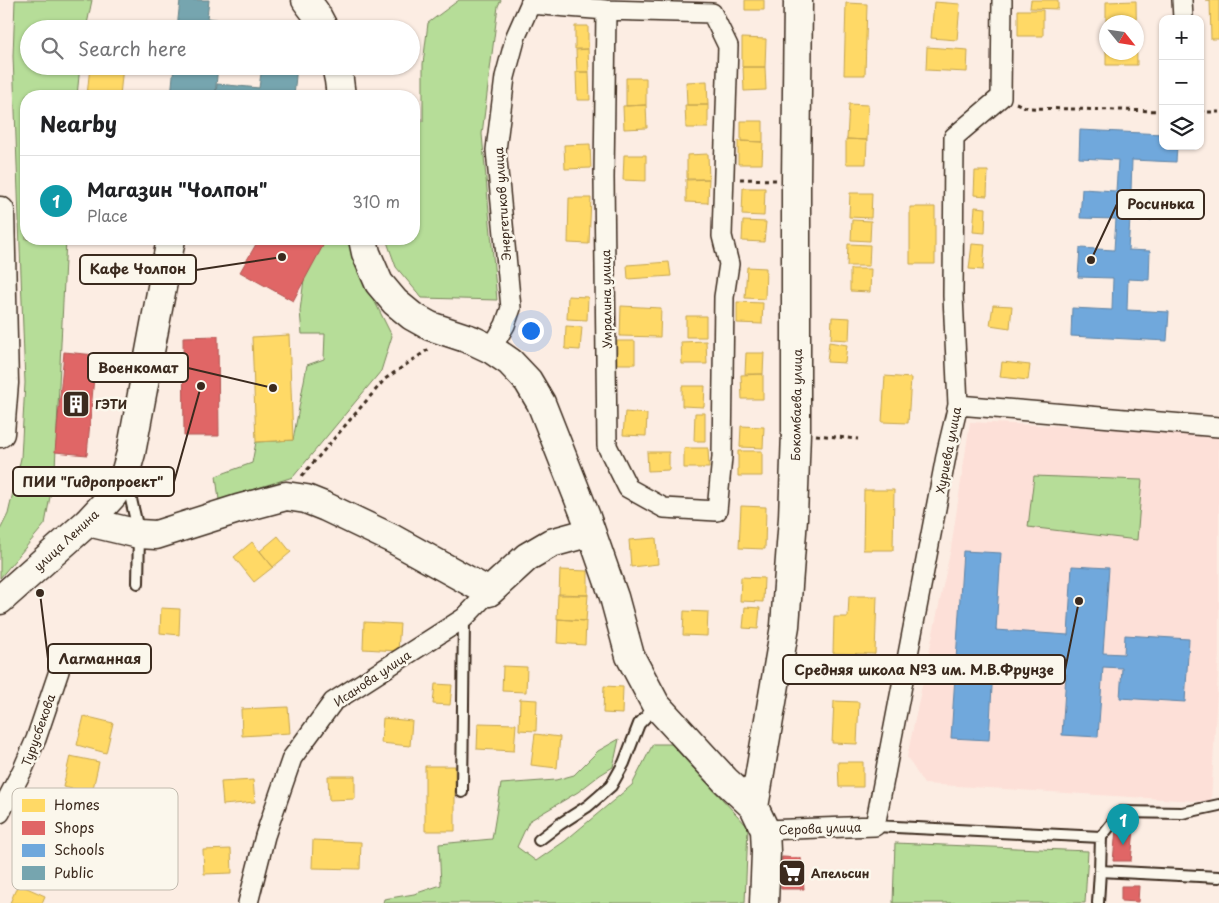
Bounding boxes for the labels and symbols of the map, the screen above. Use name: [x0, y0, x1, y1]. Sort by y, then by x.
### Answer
north arrow: [1099, 15, 1144, 60]
street label: Энергетиков улица: [489, 146, 515, 261]
callout: Росинька: [1117, 190, 1204, 219]
text: Росинька: [1127, 193, 1195, 214]
street label: Умралина улица: [596, 249, 616, 349]
callout: Кафе Чолпон: [80, 255, 196, 284]
text: Кафе Чолпон: [90, 258, 186, 279]
your location: [518, 318, 544, 344]
street label: Бокомбаева улица: [786, 348, 806, 461]
callout: Военкомат: [88, 353, 188, 382]
text: Военкомат: [98, 357, 179, 378]
building icon: ГЭТИ: [61, 389, 91, 419]
place label: ГЭТИ: [95, 395, 127, 413]
street label: Хуриева улица: [931, 405, 965, 495]
callout: ПИИ "Гидропроект": [13, 467, 174, 496]
text: ПИИ "Гидропроект": [23, 471, 163, 492]
street label: улица Ленина: [29, 505, 103, 575]
callout: Лагманная: [48, 644, 151, 673]
street label: Исанова улица: [330, 645, 415, 711]
text: Лагманная: [59, 648, 141, 669]
callout: Средняя школа №3 им. М.В.Фрунзе: [783, 655, 1065, 684]
text: Средняя школа №3 им. М.В.Фрунзе: [794, 659, 1054, 680]
street label: Турусбекова: [17, 691, 60, 769]
legend: [12, 788, 178, 890]
text: Homes: [54, 794, 100, 815]
pin: 1: [1107, 804, 1139, 845]
text: Shops: [54, 817, 94, 838]
street label: Серова улица: [778, 818, 862, 838]
text: Schools: [54, 839, 104, 860]
supermarket icon: Апельсин: [777, 858, 807, 888]
text: Public: [54, 862, 94, 883]
place label: Апельсин: [811, 864, 869, 882]

